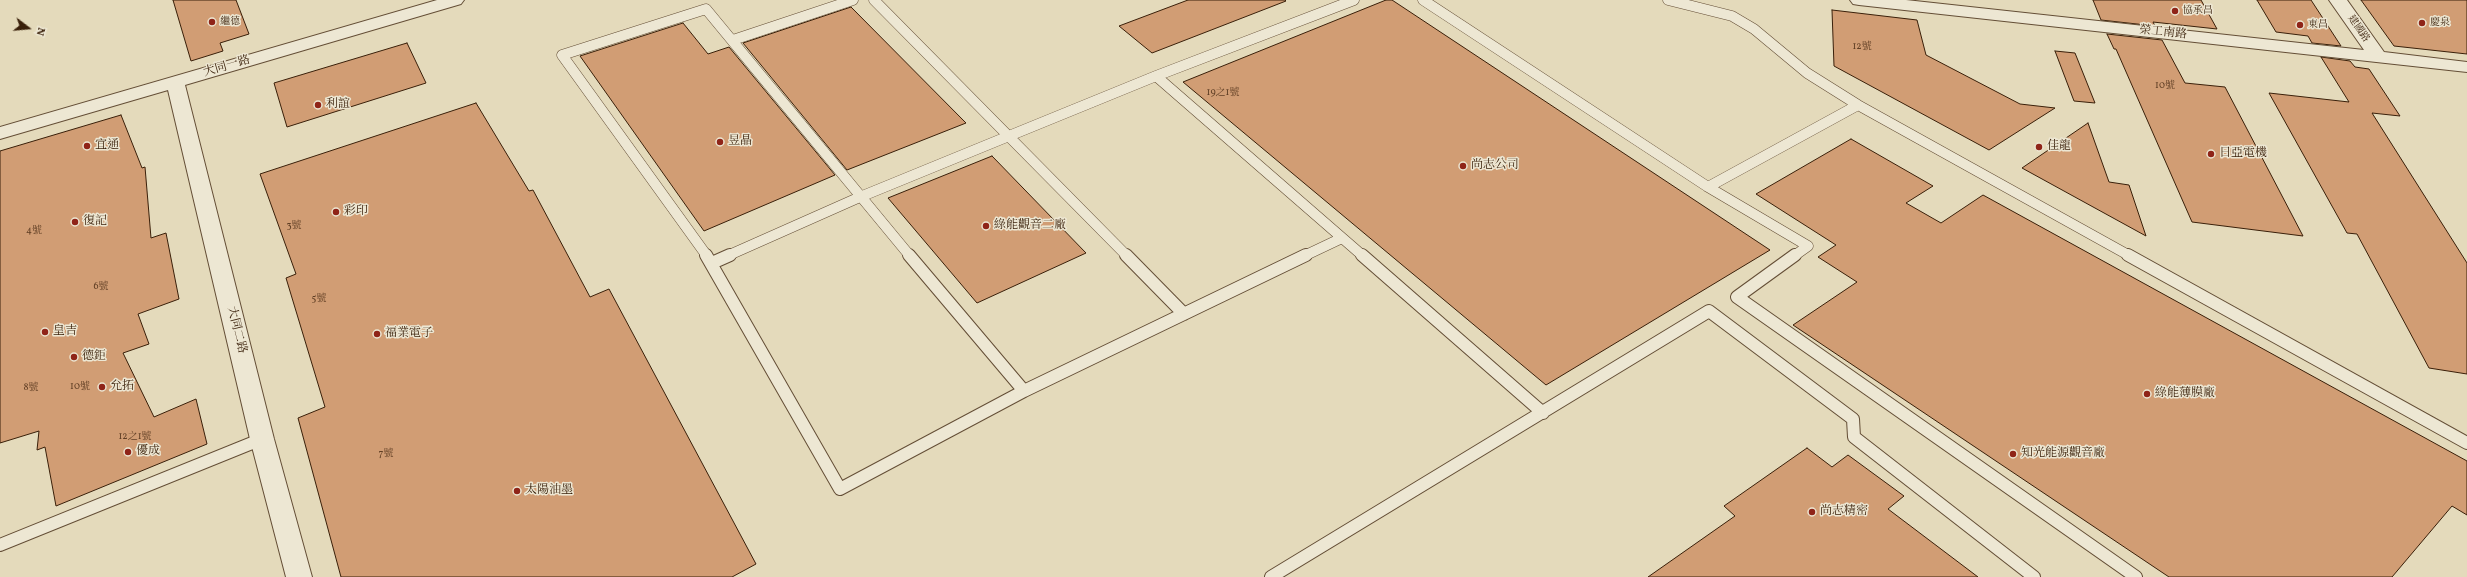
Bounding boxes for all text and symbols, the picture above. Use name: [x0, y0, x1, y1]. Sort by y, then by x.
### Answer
place label: 協承昌: [2183, 5, 2213, 17]
marker: 協承昌: [2170, 6, 2180, 16]
north arrow: [8, 8, 48, 48]
street label: 建國路: [2344, 13, 2372, 45]
place label: 繼德: [220, 16, 240, 28]
marker: 繼德: [207, 17, 217, 27]
place label: 慶泉: [2430, 17, 2450, 29]
marker: 慶泉: [2417, 18, 2427, 28]
place label: 東昌: [2308, 19, 2328, 31]
marker: 東昌: [2295, 20, 2305, 30]
street label: 榮工南路: [2138, 23, 2188, 43]
text: N: [32, 26, 48, 37]
house number: 12號: [1852, 41, 1872, 53]
street label: 大同一路: [202, 53, 252, 81]
house number: 10號: [2155, 80, 2175, 92]
house number: 19之1號: [1207, 87, 1239, 99]
place label: 利誼: [326, 98, 350, 112]
marker: 利誼: [313, 100, 323, 110]
place label: 昱晶: [728, 135, 752, 149]
marker: 昱晶: [715, 137, 725, 147]
place label: 宜通: [95, 139, 119, 153]
place label: 佳龍: [2047, 140, 2071, 154]
marker: 宜通: [82, 141, 92, 151]
marker: 佳龍: [2034, 142, 2044, 152]
place label: 日亞電機: [2219, 147, 2267, 161]
marker: 日亞電機: [2206, 149, 2216, 159]
place label: 尚志公司: [1471, 159, 1519, 173]
marker: 尚志公司: [1458, 161, 1468, 171]
place label: 彩印: [344, 205, 368, 219]
marker: 彩印: [331, 207, 341, 217]
place label: 復記: [83, 215, 107, 229]
marker: 復記: [70, 217, 80, 227]
place label: 綠能觀音二廠: [994, 219, 1066, 233]
house number: 3號: [286, 220, 302, 232]
marker: 綠能觀音二廠: [981, 221, 991, 231]
house number: 4號: [26, 225, 42, 237]
house number: 6號: [93, 281, 109, 293]
house number: 5號: [312, 293, 326, 305]
street label: 大同二路: [223, 305, 249, 355]
place label: 皇吉: [53, 325, 77, 339]
marker: 皇吉: [40, 327, 50, 337]
place label: 福業電子: [385, 327, 433, 341]
marker: 福業電子: [372, 329, 382, 339]
place label: 德鉅: [82, 350, 106, 364]
marker: 德鉅: [69, 352, 79, 362]
place label: 允拓: [110, 380, 134, 394]
house number: 10號: [70, 381, 90, 393]
house number: 8號: [23, 382, 39, 394]
marker: 允拓: [97, 382, 107, 392]
place label: 綠能薄膜廠: [2155, 387, 2215, 401]
marker: 綠能薄膜廠: [2142, 389, 2152, 399]
house number: 12之1號: [118, 431, 152, 443]
place label: 優成: [136, 445, 160, 459]
marker: 優成: [123, 447, 133, 457]
place label: 知光能源觀音廠: [2021, 447, 2105, 461]
house number: 7號: [379, 448, 393, 460]
marker: 知光能源觀音廠: [2008, 449, 2018, 459]
place label: 太陽油墨: [525, 484, 573, 498]
marker: 太陽油墨: [512, 486, 522, 496]
place label: 尚志精密: [1820, 505, 1868, 519]
marker: 尚志精密: [1807, 507, 1817, 517]

